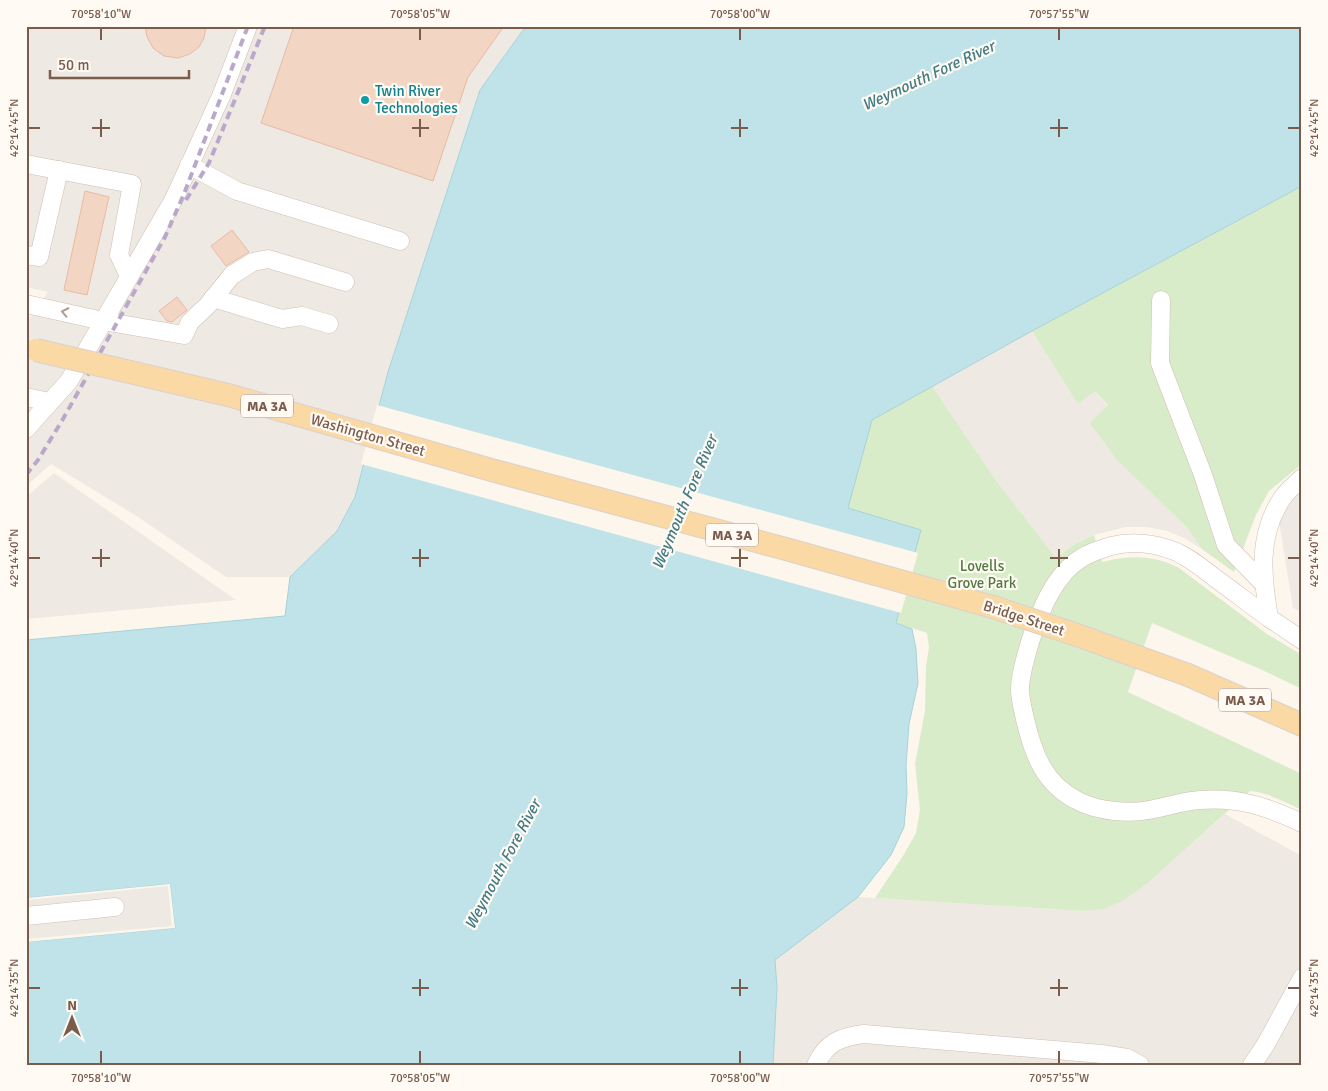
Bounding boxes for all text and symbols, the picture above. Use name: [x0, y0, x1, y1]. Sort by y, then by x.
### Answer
text: 70°58'10"W: [71, 7, 131, 22]
text: 70°58'05"W: [390, 7, 450, 22]
text: 70°58'00"W: [710, 7, 770, 22]
text: 70°57'55"W: [1029, 7, 1089, 22]
water label: Weymouth Fore River: [859, 36, 1000, 115]
scale bar: [50, 48, 189, 80]
text: 50 m: [58, 56, 89, 74]
place label: Twin River Technologies: [375, 82, 458, 117]
marker: Twin River Technologies: [359, 94, 371, 106]
text: 42°14'45"N: [7, 99, 22, 157]
text: 42°14'45"N: [1307, 99, 1322, 157]
one-way arrow: [60, 308, 69, 318]
road number: MA 3A: [241, 394, 293, 418]
street label: Washington Street: [309, 410, 427, 460]
water label: Weymouth Fore River: [648, 430, 723, 573]
road number: MA 3A: [706, 524, 758, 546]
text: 42°14'40"N: [7, 529, 22, 587]
text: 42°14'40"N: [1307, 529, 1322, 587]
park label: Lovells Grove Park: [948, 557, 1017, 592]
street label: Bridge Street: [981, 596, 1067, 640]
road number: MA 3A: [1219, 688, 1271, 712]
water label: Weymouth Fore River: [460, 794, 547, 933]
text: 42°14'35"N: [7, 959, 22, 1017]
text: 42°14'35"N: [1307, 959, 1322, 1017]
north arrow: [48, 994, 98, 1044]
text: N: [67, 997, 77, 1014]
text: 70°58'10"W: [71, 1071, 131, 1086]
text: 70°58'05"W: [390, 1071, 450, 1086]
text: 70°58'00"W: [710, 1071, 770, 1086]
text: 70°57'55"W: [1029, 1071, 1089, 1086]

